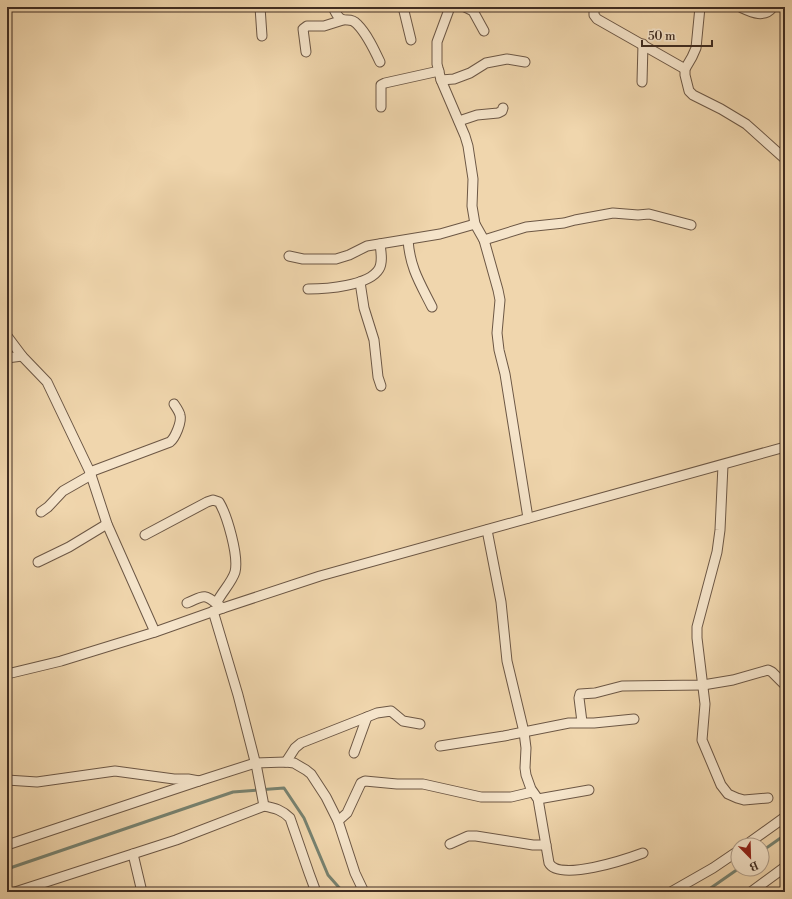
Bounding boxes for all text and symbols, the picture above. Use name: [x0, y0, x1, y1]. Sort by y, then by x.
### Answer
scale bar: [642, 22, 712, 48]
text: 50 m: [648, 29, 676, 44]
north arrow: [730, 837, 770, 877]
text: B: [747, 857, 760, 873]

